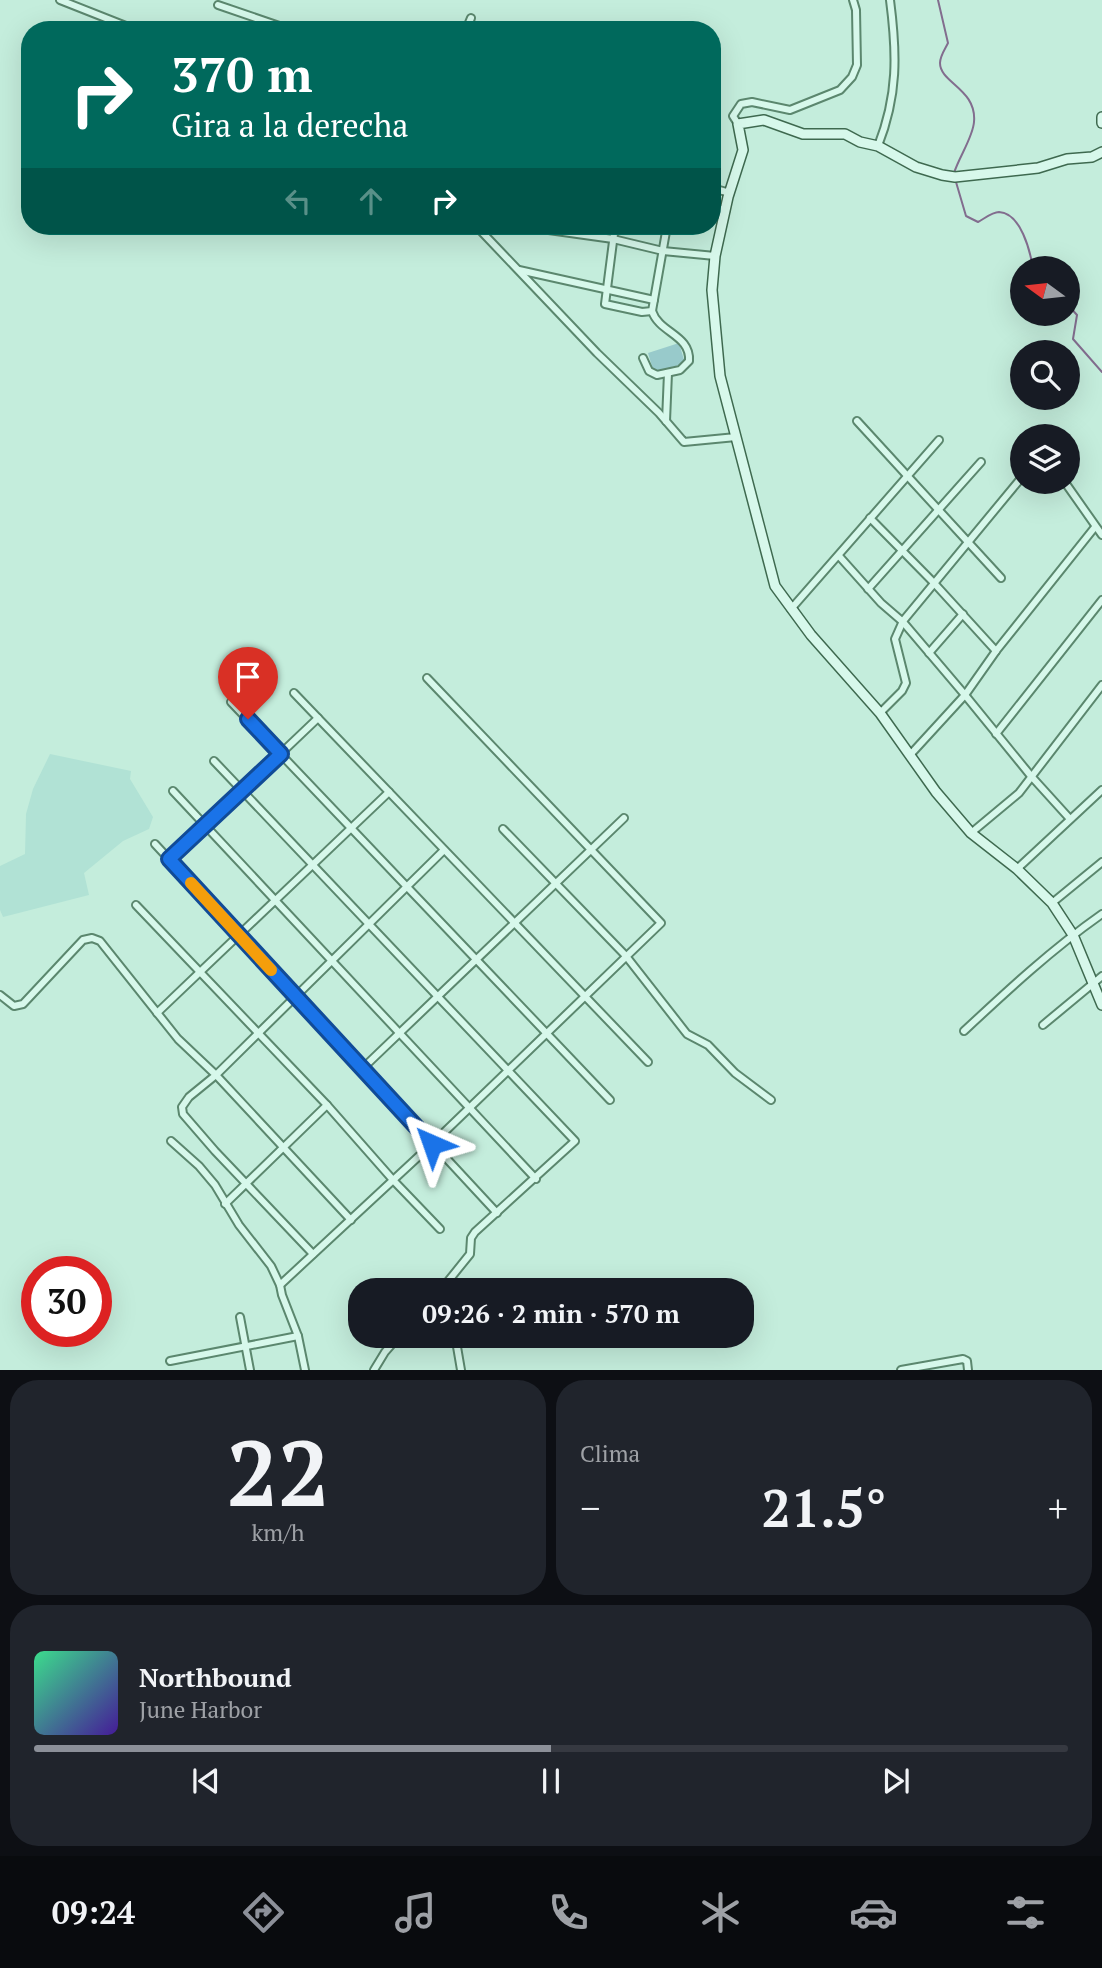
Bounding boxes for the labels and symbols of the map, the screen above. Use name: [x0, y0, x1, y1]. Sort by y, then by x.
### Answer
north arrow: [1010, 256, 1080, 326]
pin: [218, 647, 278, 719]
position arrow: [395, 1107, 469, 1181]
speed limit sign: 30: [21, 1256, 112, 1347]

